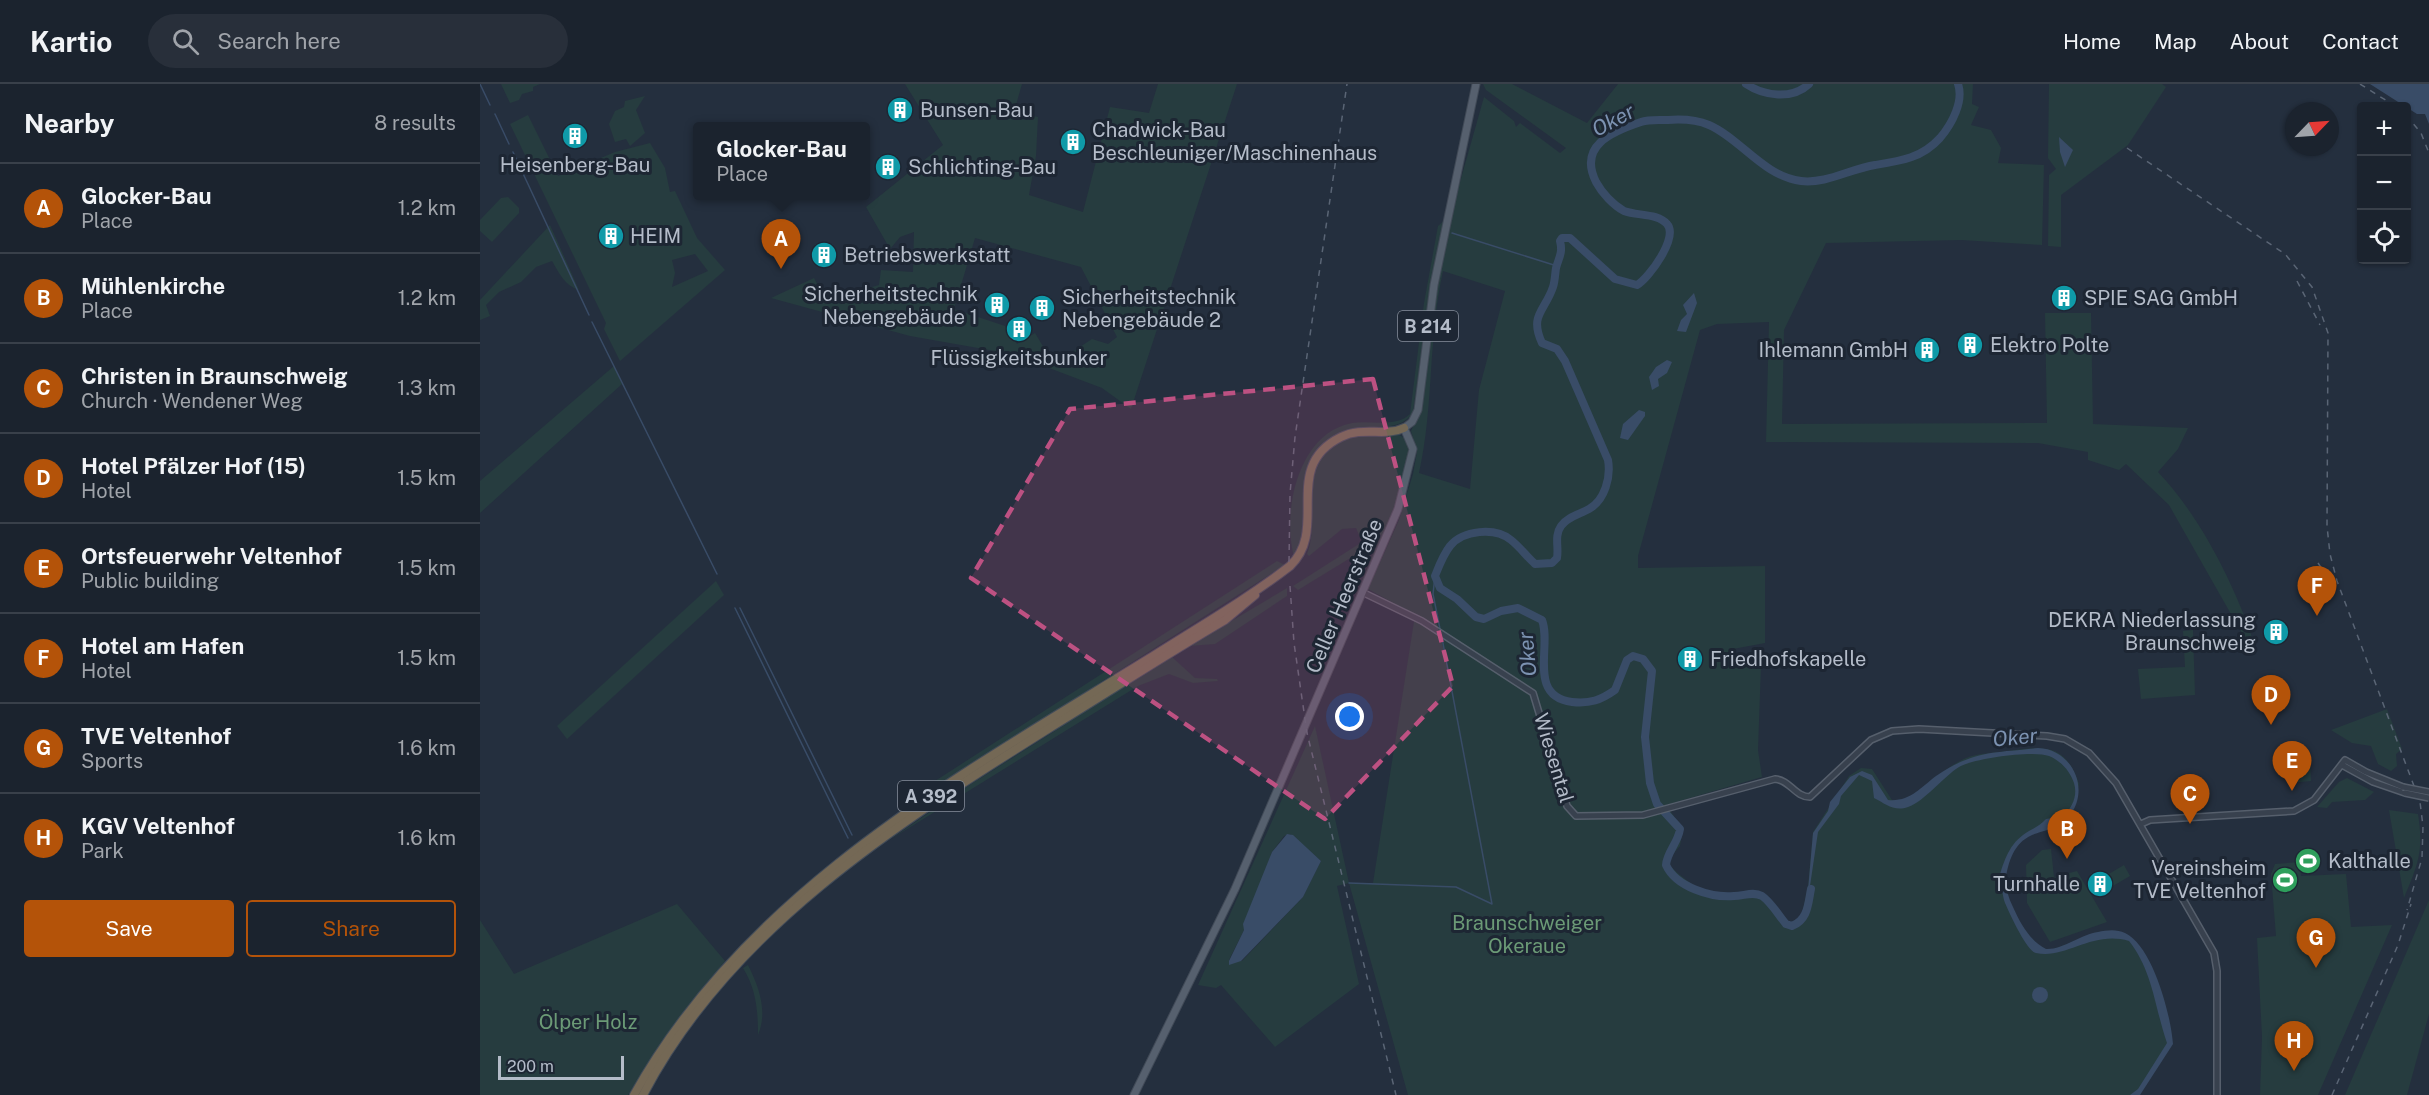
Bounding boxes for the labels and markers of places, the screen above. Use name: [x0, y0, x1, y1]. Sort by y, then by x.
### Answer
building icon: Bunsen-Bau: [885, 95, 915, 125]
place label: Bunsen-Bau: [920, 98, 1033, 122]
place label: Chadwick-Bau Beschleuniger/Maschinenhaus: [1092, 118, 1377, 165]
building icon: Heisenberg-Bau: [560, 121, 590, 151]
building icon: Chadwick-Bau Beschleuniger/Maschinenhaus: [1058, 127, 1088, 157]
building icon: Schlichting-Bau: [873, 152, 903, 182]
place label: Heisenberg-Bau: [500, 153, 650, 177]
place label: Schlichting-Bau: [908, 155, 1056, 179]
pin: A: [762, 220, 800, 269]
building icon: HEIM: [596, 221, 626, 251]
place label: HEIM: [630, 224, 681, 248]
building icon: Betriebswerkstatt: [809, 240, 839, 270]
place label: Betriebswerkstatt: [844, 243, 1011, 267]
place label: Sicherheitstechnik Nebengebäude 1: [804, 282, 978, 329]
building icon: SPIE SAG GmbH: [2049, 283, 2079, 313]
place label: Sicherheitstechnik Nebengebäude 2: [1062, 285, 1236, 332]
place label: SPIE SAG GmbH: [2084, 286, 2238, 310]
building icon: Sicherheitstechnik Nebengebäude 1: [982, 290, 1012, 320]
building icon: Sicherheitstechnik Nebengebäude 2: [1027, 293, 1057, 323]
building icon: Flüssigkeitsbunker: [1004, 314, 1034, 344]
building icon: Elektro Polte: [1955, 330, 1985, 360]
place label: Elektro Polte: [1990, 333, 2109, 357]
building icon: Ihlemann GmbH: [1912, 335, 1942, 365]
place label: Ihlemann GmbH: [1759, 338, 1908, 362]
place label: Flüssigkeitsbunker: [931, 346, 1108, 370]
pin: F: [2298, 566, 2336, 616]
place label: DEKRA Niederlassung Braunschweig: [2048, 608, 2256, 655]
building icon: DEKRA Niederlassung Braunschweig: [2261, 617, 2291, 647]
building icon: Friedhofskapelle: [1675, 644, 1705, 674]
place label: Friedhofskapelle: [1710, 647, 1866, 671]
pin: D: [2252, 676, 2290, 725]
pin: E: [2272, 742, 2312, 791]
pin: C: [2170, 774, 2210, 824]
pin: B: [2048, 810, 2086, 859]
sports icon: Kalthalle: [2293, 846, 2323, 876]
place label: Kalthalle: [2328, 849, 2411, 873]
place label: Vereinsheim TVE Veltenhof: [2133, 856, 2266, 903]
sports icon: Vereinsheim TVE Veltenhof: [2270, 865, 2300, 895]
building icon: Turnhalle: [2085, 869, 2115, 899]
place label: Turnhalle: [1993, 872, 2080, 896]
pin: G: [2296, 918, 2336, 968]
pin: H: [2274, 1022, 2314, 1071]

